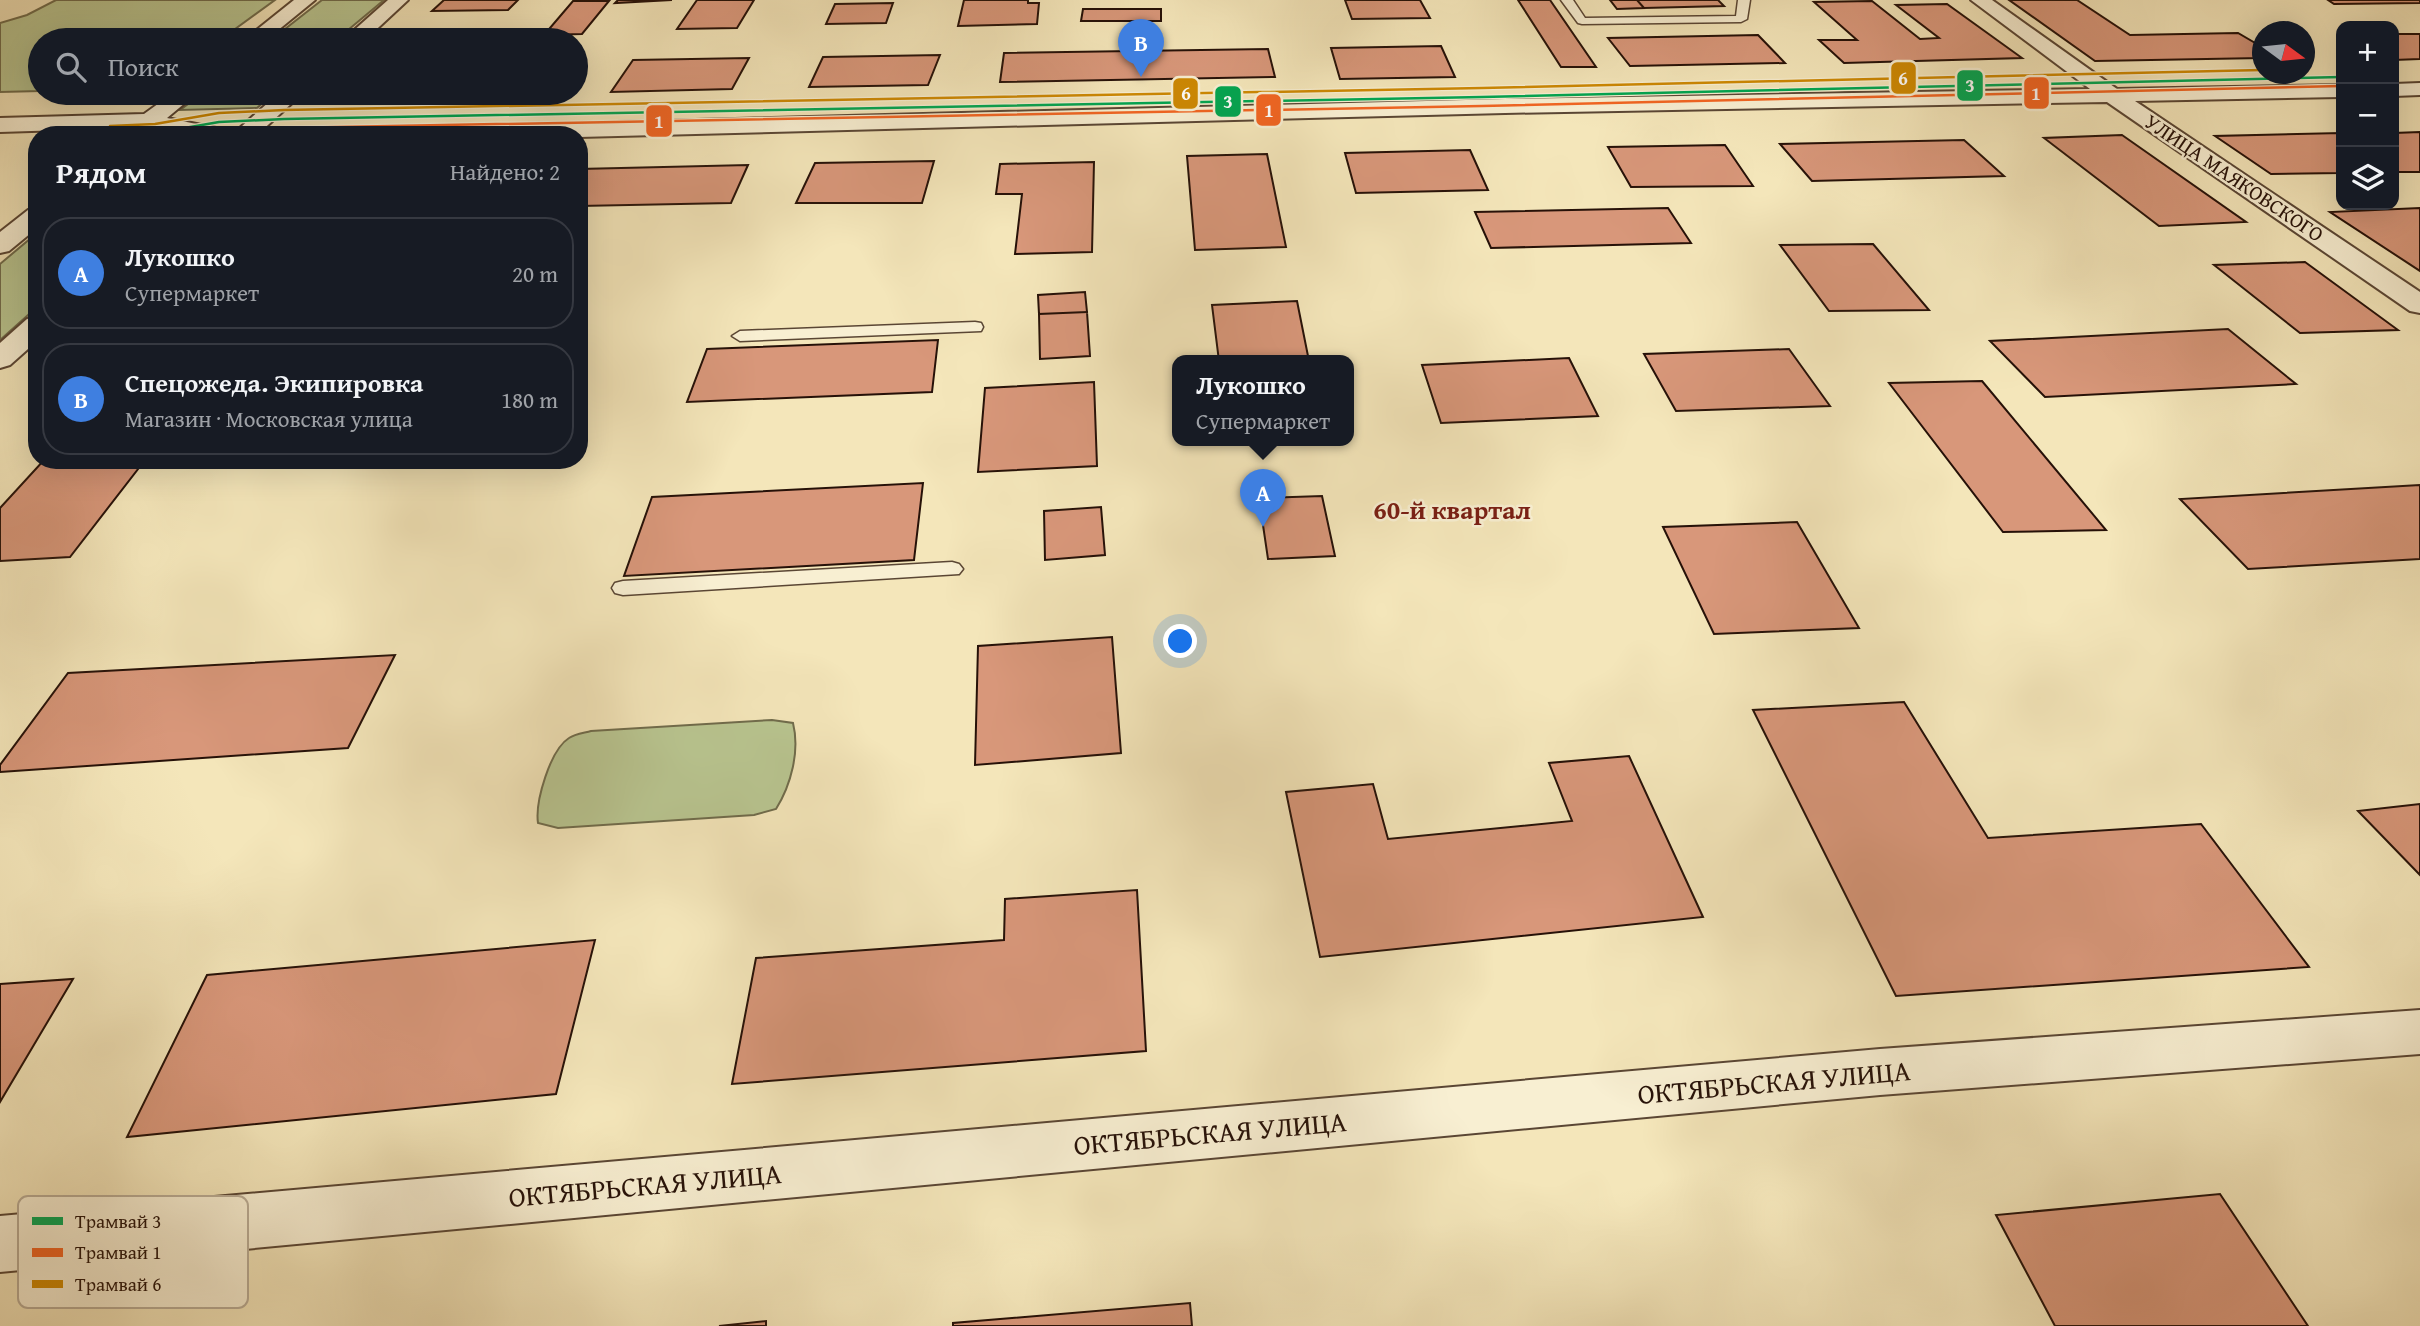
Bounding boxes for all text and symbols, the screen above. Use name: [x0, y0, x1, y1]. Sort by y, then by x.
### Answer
pin: B: [1118, 19, 1164, 77]
north arrow: [2252, 21, 2315, 84]
map controls: [2336, 21, 2399, 210]
button: +: [2336, 21, 2399, 84]
search box: [28, 28, 588, 105]
text: Поиск: [108, 47, 179, 86]
icon: search: [52, 48, 90, 86]
line badge: 6: [1890, 61, 1917, 95]
text: 6: [1898, 64, 1908, 92]
line badge: 3: [1956, 69, 1984, 102]
text: 3: [1965, 71, 1975, 99]
line badge: 1: [2023, 76, 2050, 110]
line badge: 6: [1172, 77, 1199, 110]
text: 6: [1181, 79, 1191, 107]
text: 1: [2031, 79, 2041, 107]
button: −: [2336, 84, 2399, 147]
line badge: 3: [1214, 85, 1242, 118]
text: 3: [1223, 87, 1233, 115]
line badge: 1: [1255, 93, 1282, 127]
text: 1: [1264, 96, 1274, 124]
line badge: 1: [645, 104, 673, 138]
street label: УЛИЦА МАЯКОВСКОГО: [2138, 106, 2330, 249]
text: 1: [654, 107, 664, 135]
button: layers: [2336, 147, 2399, 210]
text: Рядом: [56, 150, 147, 194]
text: Найдено: 2: [450, 155, 560, 188]
text: Лукошко: [125, 237, 235, 276]
text: A: [74, 257, 88, 290]
text: 20 m: [512, 257, 558, 290]
text: Супермаркет: [125, 276, 259, 309]
popup: [1172, 355, 1354, 446]
text: Спецожеда. Экипировка: [125, 363, 423, 402]
text: Лукошко: [1196, 365, 1306, 404]
text: B: [74, 383, 88, 416]
text: 180 m: [501, 383, 558, 416]
text: Магазин · Московская улица: [125, 402, 413, 435]
text: Супермаркет: [1196, 404, 1330, 437]
pin: A: [1240, 469, 1286, 527]
district label: 60-й квартал: [1373, 490, 1531, 529]
your location: [1163, 624, 1197, 658]
street label: ОКТЯБРЬСКАЯ УЛИЦА: [1636, 1049, 1912, 1114]
street label: ОКТЯБРЬСКАЯ УЛИЦА: [1072, 1100, 1348, 1165]
street label: ОКТЯБРЬСКАЯ УЛИЦА: [507, 1152, 783, 1217]
legend: [18, 1196, 248, 1308]
text: Трамвай 3: [75, 1207, 161, 1235]
text: Трамвай 1: [75, 1238, 161, 1266]
text: Трамвай 6: [75, 1270, 161, 1298]

